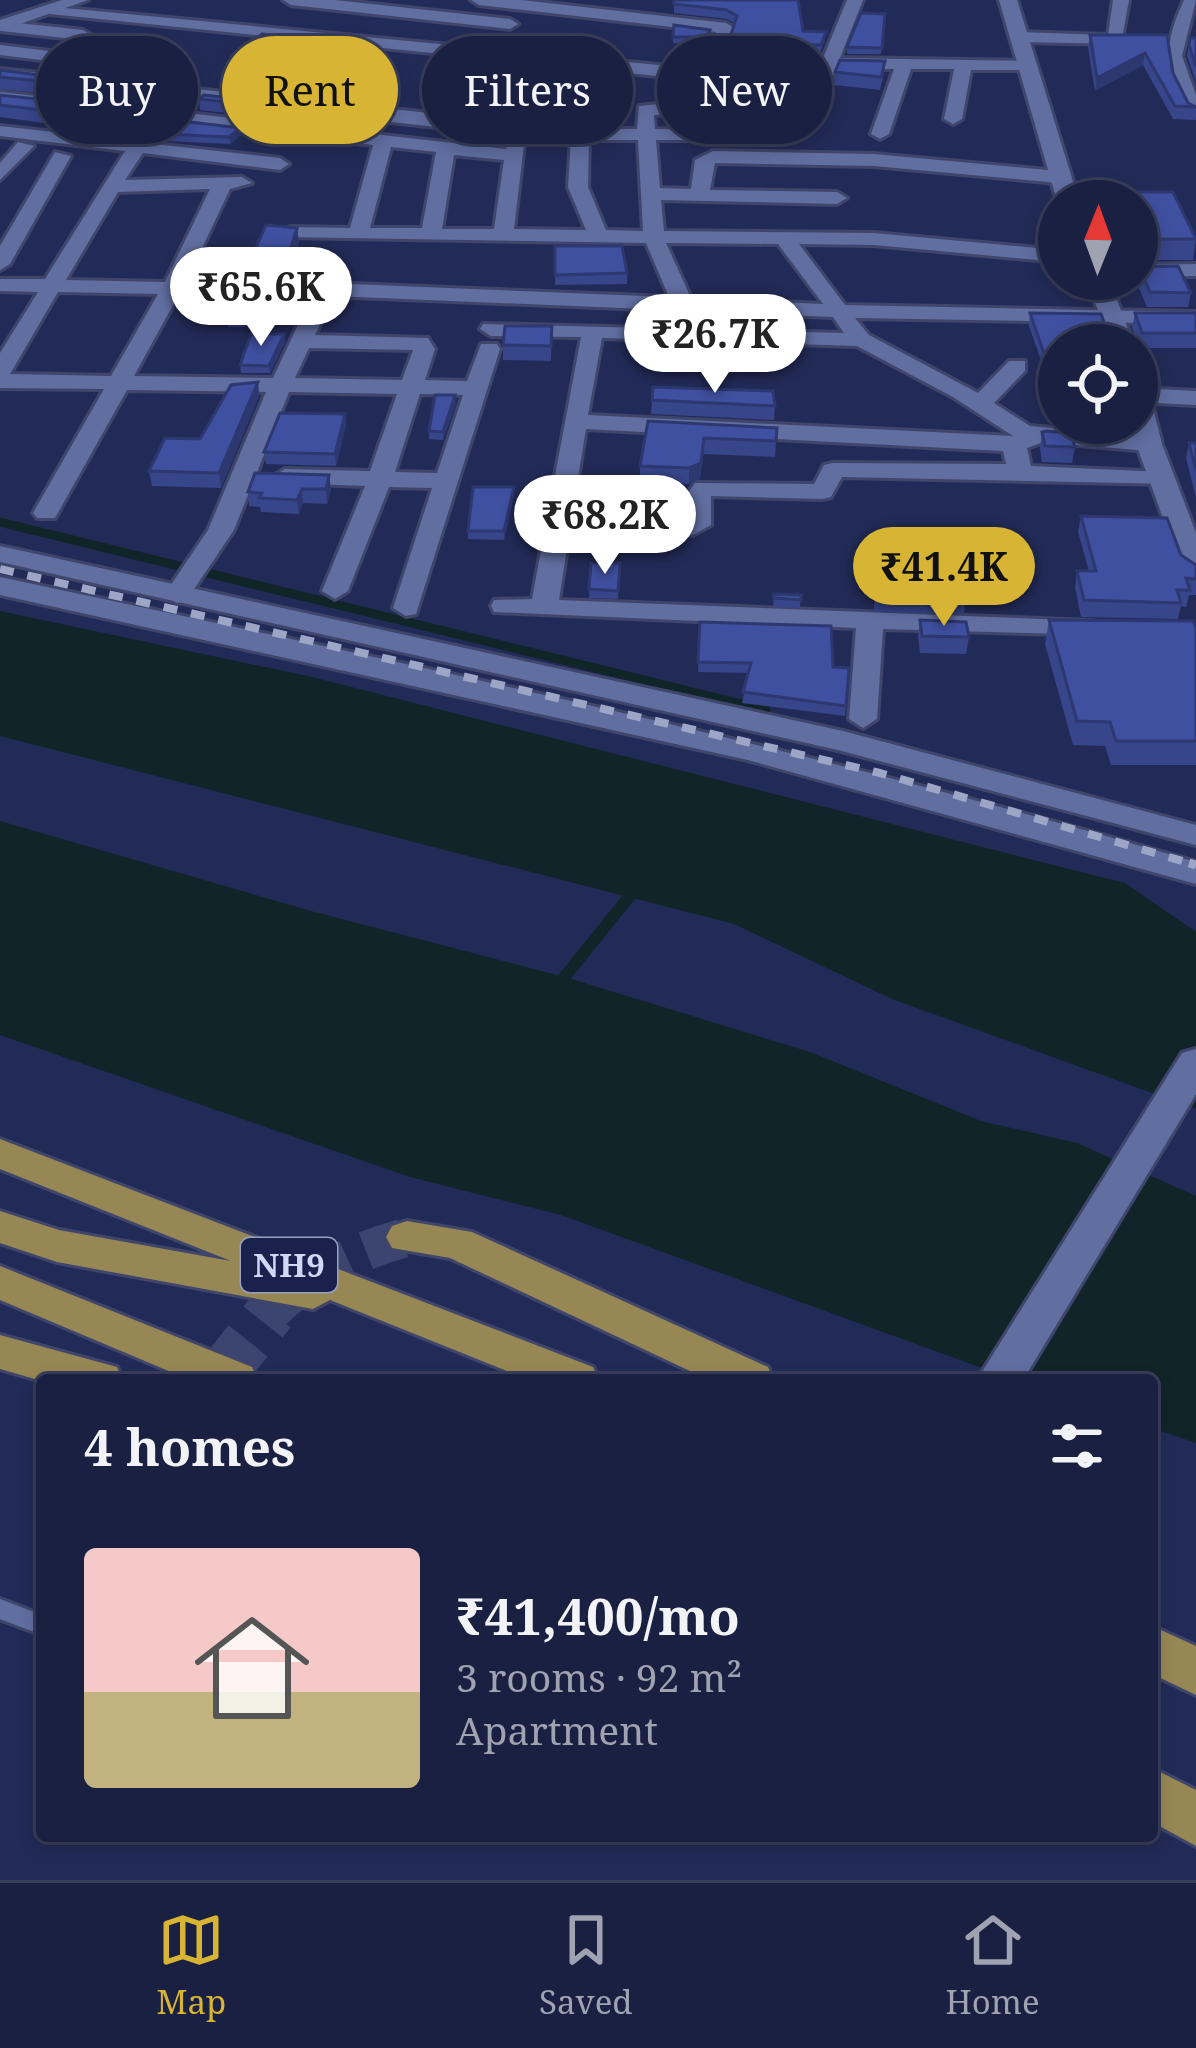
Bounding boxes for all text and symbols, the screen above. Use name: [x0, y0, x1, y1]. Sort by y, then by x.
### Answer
chip: Buy: [36, 36, 198, 144]
chip: Rent: [222, 36, 398, 144]
chip: Filters: [422, 36, 633, 144]
chip: New: [657, 36, 832, 144]
north arrow: [1038, 180, 1158, 300]
map controls: [1038, 180, 1158, 444]
pin: ₹65.6K: [163, 247, 359, 349]
text: ₹65.6K: [197, 259, 325, 312]
pin: ₹26.7K: [617, 294, 813, 396]
text: ₹26.7K: [651, 306, 779, 359]
button: locate: [1038, 324, 1158, 444]
pin: ₹68.2K: [507, 475, 703, 577]
text: ₹68.2K: [541, 487, 669, 540]
pin: ₹41.4K: [846, 527, 1042, 629]
text: ₹41.4K: [880, 539, 1008, 592]
road number: NH9: [241, 1238, 337, 1292]
text: 4 homes: [84, 1411, 295, 1481]
icon: filters: [1044, 1413, 1110, 1479]
text: ₹41,400/mo: [456, 1580, 740, 1650]
icon: home: [180, 1596, 324, 1740]
text: 3 rooms · 92 m²: [456, 1650, 742, 1703]
text: Apartment: [456, 1703, 658, 1756]
tab: Map: [156, 1907, 226, 2024]
tab: Saved: [539, 1907, 633, 2024]
tab: Home: [946, 1907, 1040, 2024]

